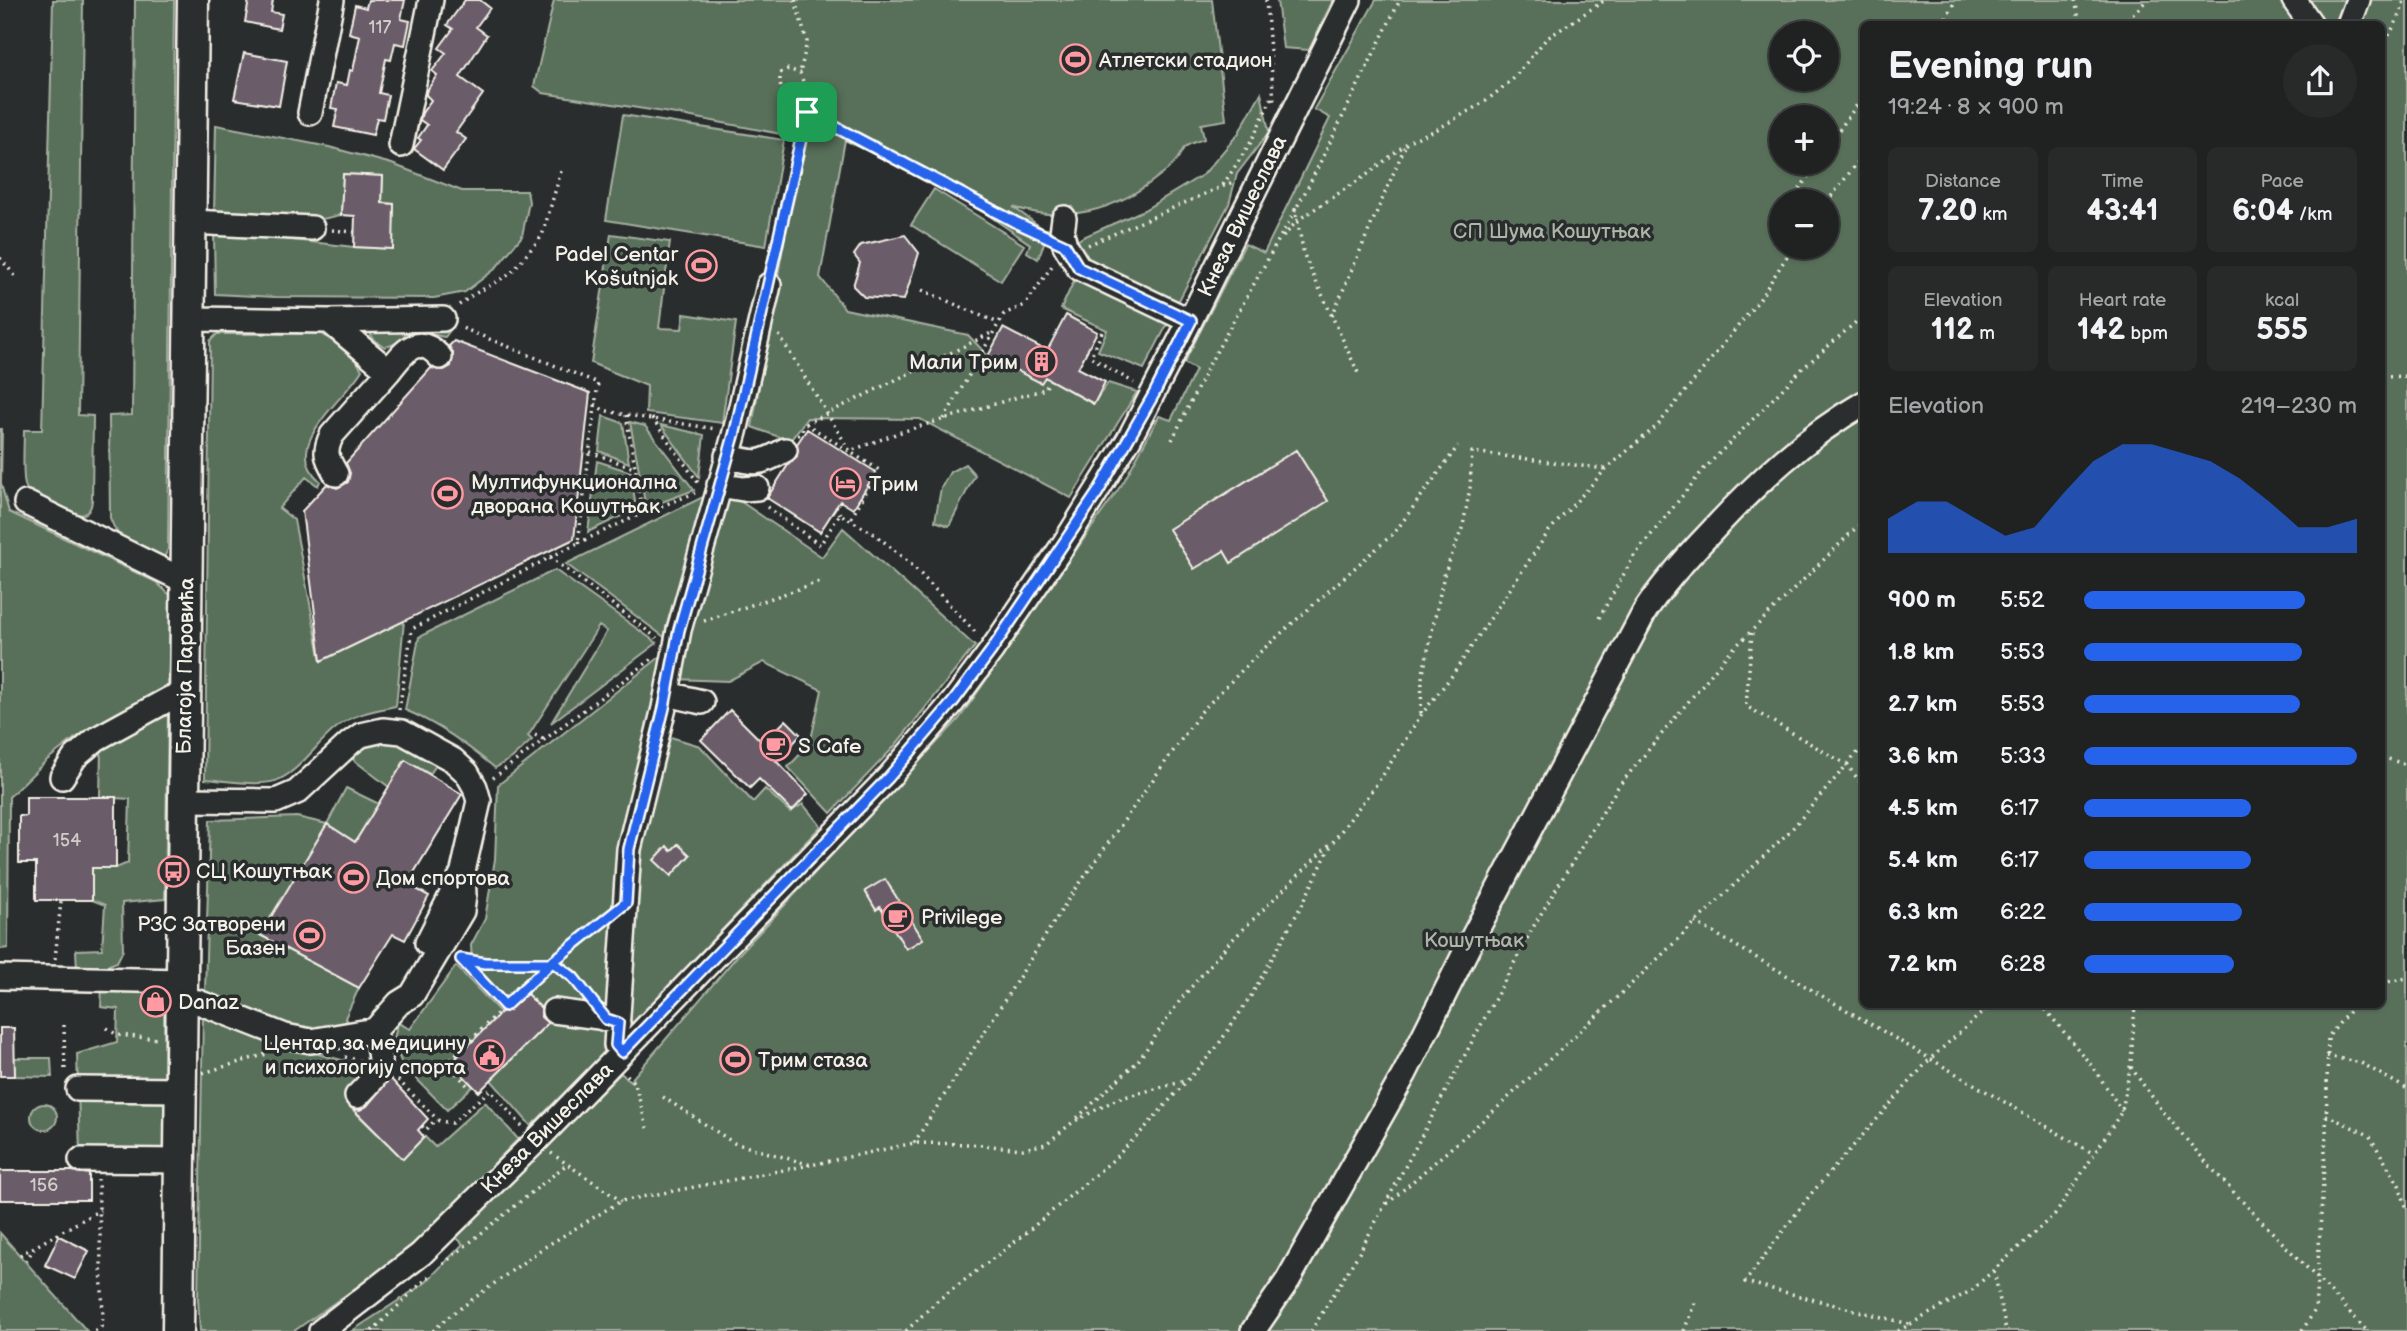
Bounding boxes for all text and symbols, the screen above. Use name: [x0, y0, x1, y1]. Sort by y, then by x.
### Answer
house number: 117: [369, 17, 392, 38]
map controls: [1769, 21, 1839, 259]
button: locate: [1769, 21, 1839, 91]
sports icon: Атлетски стадион: [1059, 43, 1093, 77]
text: Evening run: [1888, 44, 2093, 89]
button: share: [2283, 44, 2357, 118]
place label: Атлетски стадион: [1098, 48, 1273, 73]
pin: [777, 82, 837, 142]
icon: arrive: [788, 93, 826, 131]
text: 19:24 · 8 × 900 m: [1888, 93, 2064, 121]
button: +: [1769, 105, 1839, 175]
street label: Кнеза Вишеслава: [1193, 131, 1293, 301]
text: Distance: [1925, 170, 2001, 193]
text: Time: [2101, 170, 2144, 193]
text: Pace: [2261, 170, 2304, 193]
button: −: [1769, 189, 1839, 259]
text: 7.20: [1918, 193, 1977, 229]
text: 43:41: [2086, 193, 2159, 229]
text: 6:04: [2232, 193, 2294, 229]
text: km: [1977, 203, 2008, 226]
text: /km: [2294, 203, 2332, 226]
park label: СП Шума Кошутњак: [1453, 219, 1651, 244]
place label: Padel Centar Košutnjak: [554, 242, 679, 291]
sports icon: Padel Centar Košutnjak: [684, 249, 718, 283]
text: Elevation: [1923, 289, 2002, 312]
text: Heart rate: [2079, 289, 2166, 312]
text: kcal: [2265, 289, 2299, 312]
text: 112: [1931, 312, 1974, 348]
text: 142: [2077, 312, 2125, 348]
text: 555: [2256, 312, 2308, 348]
text: m: [1974, 322, 1995, 345]
text: bpm: [2125, 322, 2168, 345]
building icon: Мали Трим: [1024, 345, 1058, 379]
place label: Мали Трим: [909, 350, 1018, 375]
text: Elevation: [1888, 392, 1984, 420]
text: 219–230 m: [2240, 392, 2357, 420]
hotel icon: Трим: [829, 467, 863, 501]
place label: Мултифункционална дворана Кошутњак: [471, 470, 678, 519]
place label: Трим: [869, 472, 919, 497]
sports icon: Мултифункционална дворана Кошутњак: [431, 477, 465, 511]
street label: Благоја Паровића: [171, 577, 200, 755]
text: 900 m: [1888, 586, 1956, 614]
text: 5:52: [2000, 586, 2045, 614]
text: 1.8 km: [1888, 638, 1954, 666]
text: 5:53: [2000, 638, 2045, 666]
text: 2.7 km: [1888, 690, 1957, 718]
text: 5:53: [2000, 690, 2045, 718]
cafe icon: S Cafe: [758, 729, 792, 763]
place label: S Cafe: [798, 734, 861, 759]
text: 3.6 km: [1888, 742, 1958, 770]
text: 5:33: [2000, 742, 2046, 770]
text: 4.5 km: [1888, 794, 1958, 822]
text: 6:17: [2000, 794, 2039, 822]
house number: 154: [53, 830, 81, 851]
text: 5.4 km: [1888, 846, 1958, 874]
text: 6:17: [2000, 846, 2039, 874]
bus stop icon: СЦ Кошутњак: [156, 854, 190, 888]
place label: СЦ Кошутњак: [196, 859, 332, 884]
sports icon: Дом спортова: [336, 861, 370, 895]
place label: Дом спортова: [376, 866, 510, 891]
text: 6.3 km: [1888, 898, 1958, 926]
text: 6:22: [2000, 898, 2046, 926]
cafe icon: Privilege: [881, 900, 915, 934]
place label: Privilege: [921, 905, 1003, 930]
place label: РЗС Затворени Базен: [137, 912, 286, 961]
sports icon: РЗС Затворени Базен: [292, 919, 326, 953]
park label: Кошутњак: [1424, 928, 1524, 953]
text: 7.2 km: [1888, 950, 1957, 978]
text: 6:28: [2000, 950, 2046, 978]
shop icon: Danaz: [138, 985, 172, 1019]
place label: Danaz: [178, 990, 240, 1015]
place label: Центар за медицину и психологију спорта: [263, 1031, 467, 1080]
public building icon: Центар за медицину и психологију спорта: [472, 1038, 506, 1072]
sports icon: Трим стаза: [718, 1043, 752, 1077]
place label: Трим стаза: [758, 1048, 868, 1073]
street label: Кнеза Вишеслава: [476, 1057, 619, 1200]
house number: 156: [30, 1175, 58, 1196]

